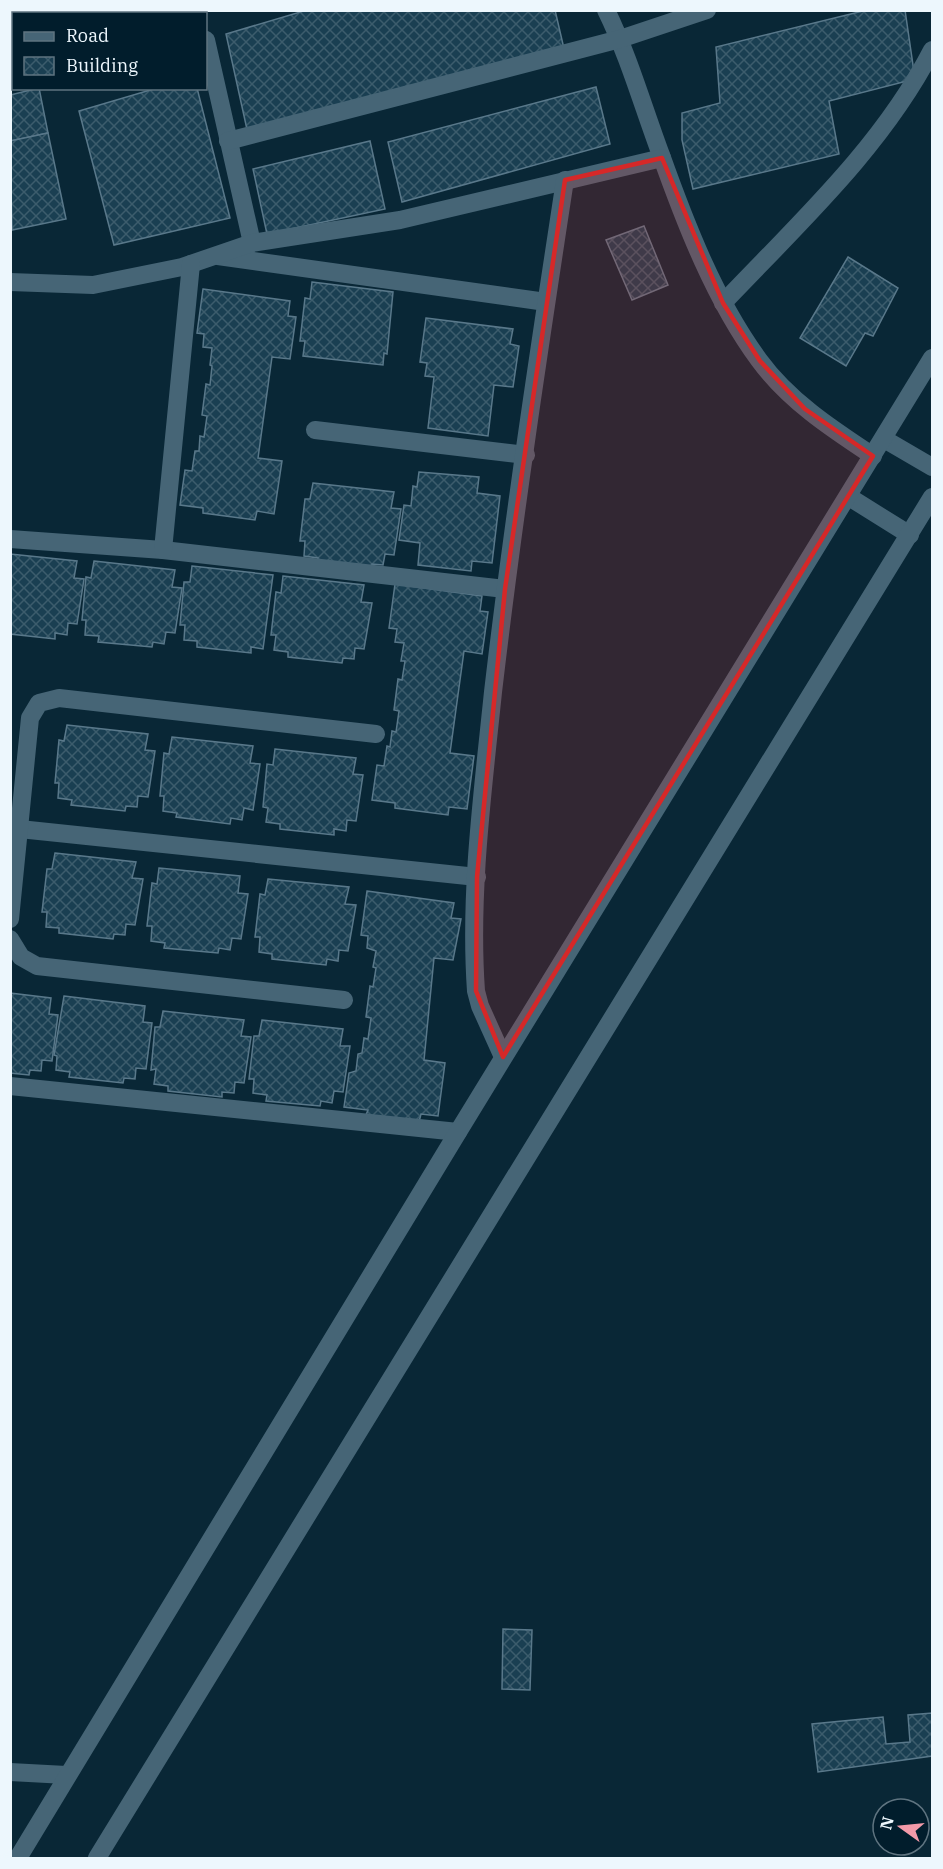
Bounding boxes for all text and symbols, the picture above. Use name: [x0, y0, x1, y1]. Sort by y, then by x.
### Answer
legend: [12, 12, 207, 90]
text: Road: [66, 24, 109, 47]
text: Building: [66, 54, 138, 77]
north arrow: [871, 1797, 931, 1857]
text: N: [875, 1814, 898, 1832]

